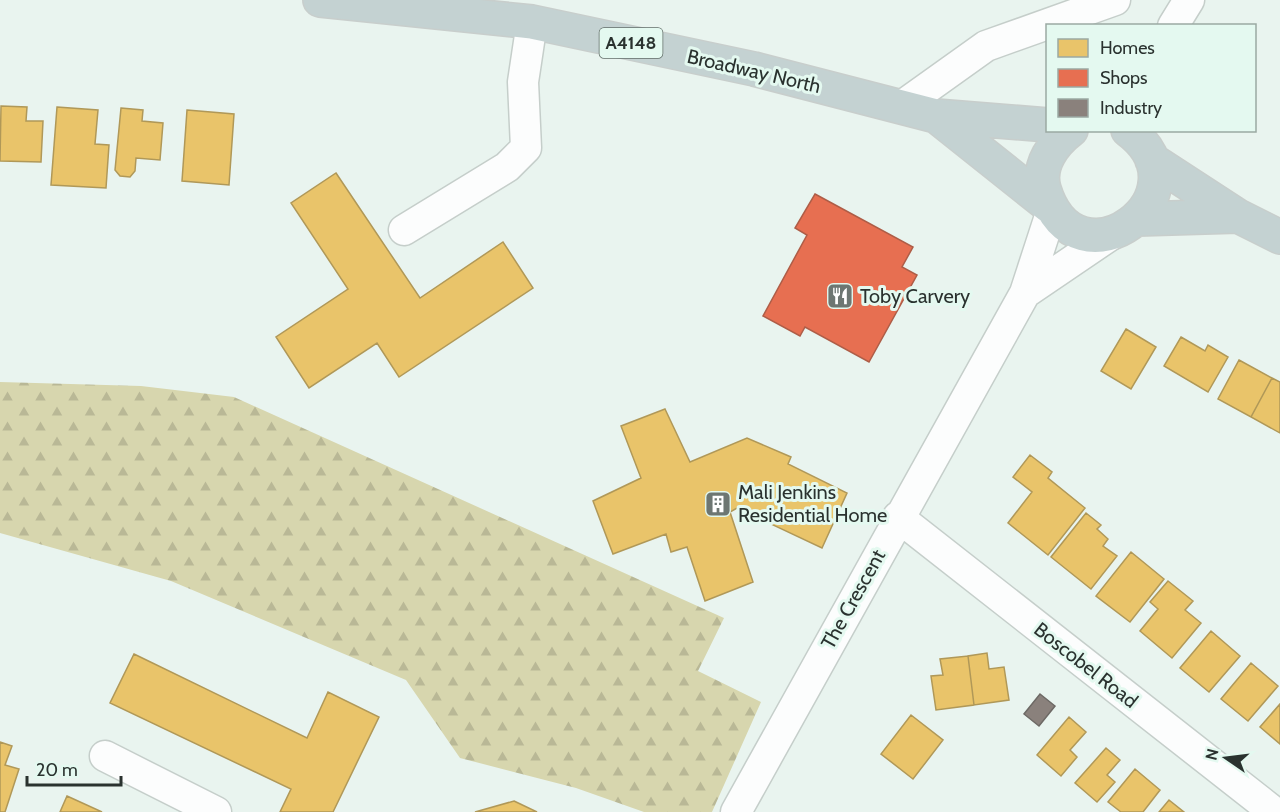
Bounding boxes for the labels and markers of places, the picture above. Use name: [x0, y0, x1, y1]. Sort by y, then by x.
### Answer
restaurant icon: Toby Carvery: [825, 281, 855, 311]
place label: Toby Carvery: [860, 284, 970, 308]
place label: Mali Jenkins Residential Home: [738, 480, 887, 527]
building icon: Mali Jenkins Residential Home: [703, 489, 733, 519]

